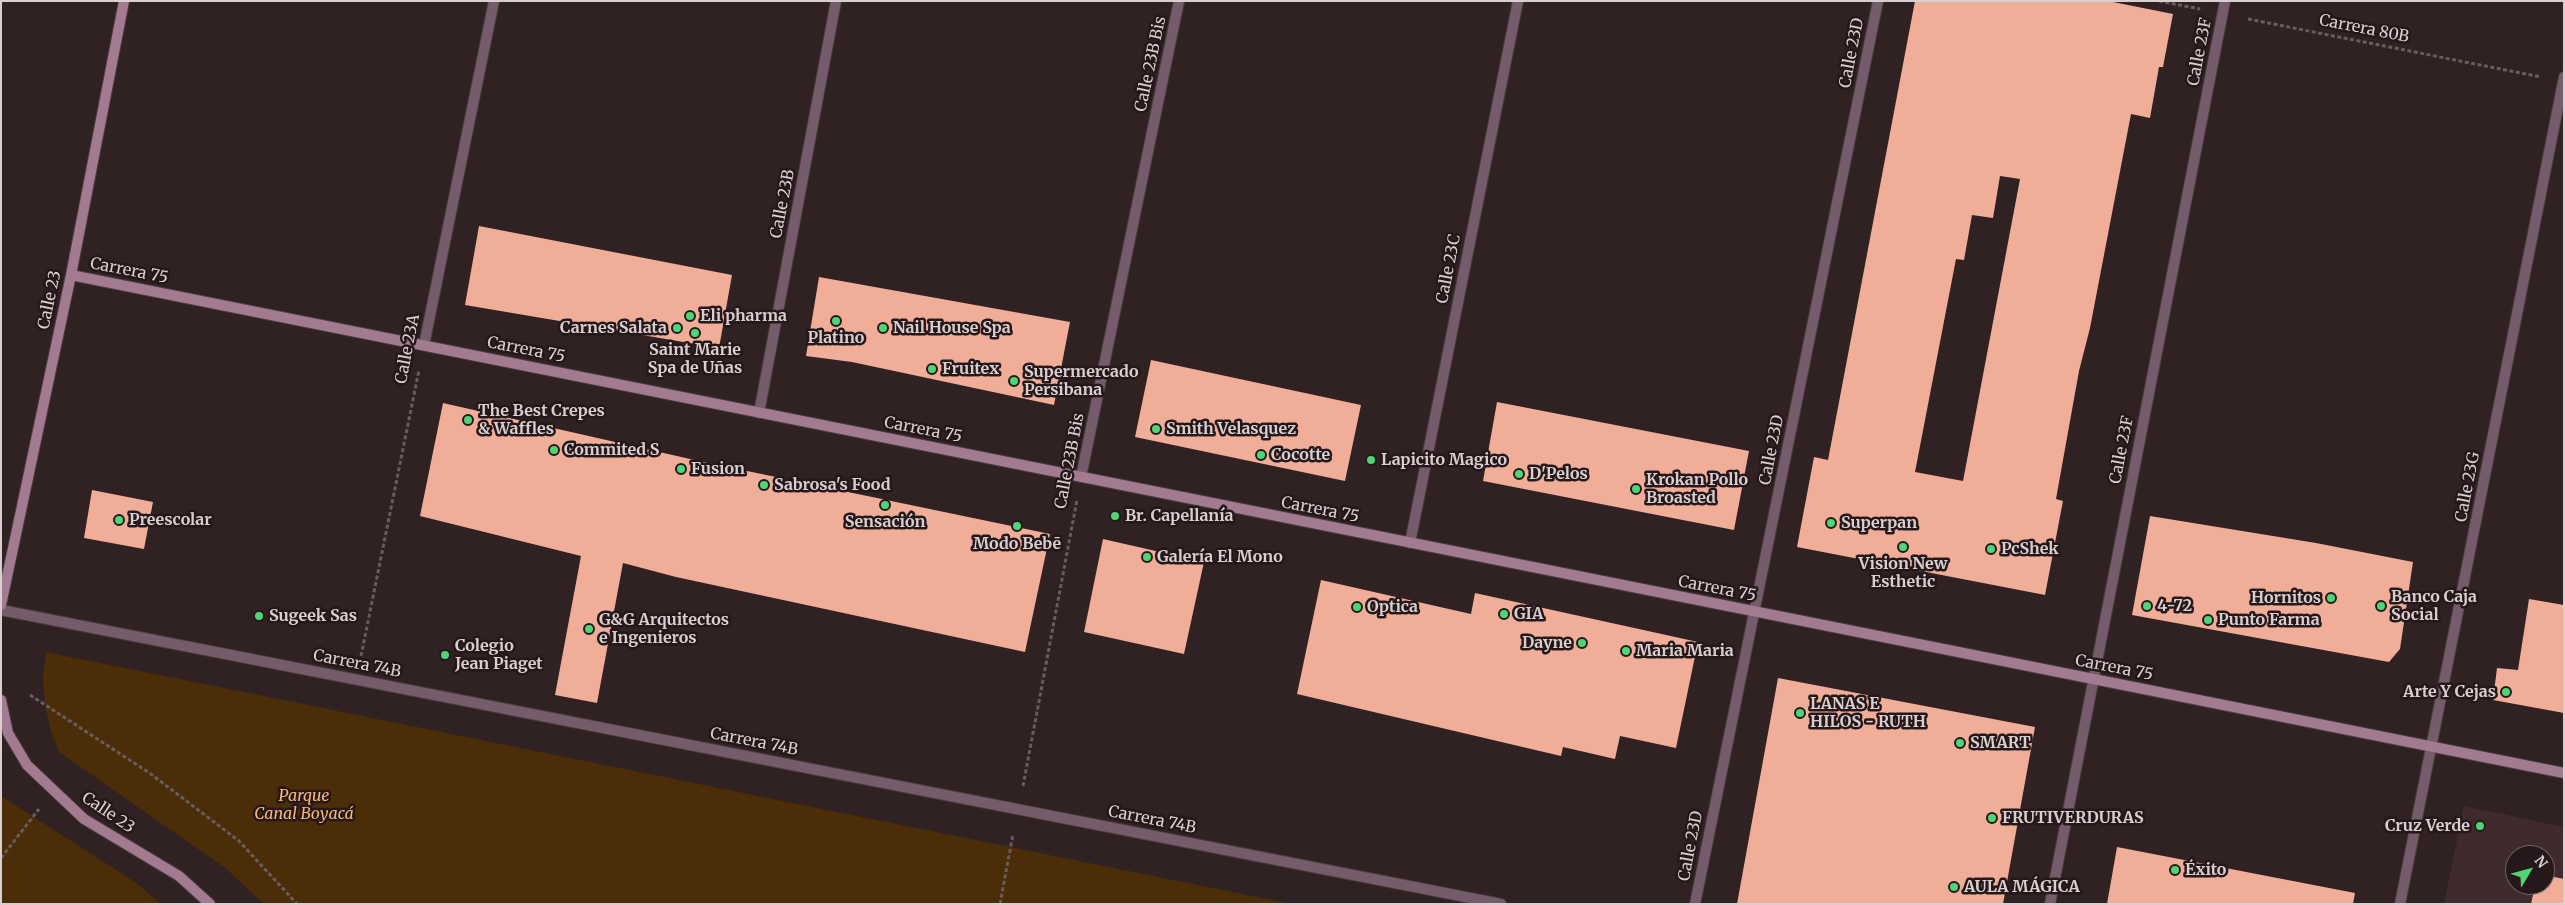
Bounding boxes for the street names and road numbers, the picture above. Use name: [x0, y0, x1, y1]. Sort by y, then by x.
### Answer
street label: Carrera 80B: [2318, 11, 2410, 47]
street label: Calle 23B Bis: [1132, 15, 1170, 113]
street label: Calle 23D: [1836, 16, 1868, 90]
street label: Calle 23F: [2184, 16, 2216, 88]
street label: Calle 23B: [767, 168, 799, 240]
street label: Calle 23C: [1433, 233, 1465, 305]
street label: Carrera 75: [88, 254, 170, 288]
street label: Calle 23: [34, 269, 66, 331]
street label: Calle 23A: [392, 313, 424, 385]
street label: Carrera 75: [485, 333, 567, 367]
street label: Calle 23B Bis: [1051, 412, 1089, 510]
street label: Carrera 75: [882, 413, 964, 447]
street label: Calle 23D: [1756, 413, 1788, 487]
street label: Calle 23F: [2106, 414, 2138, 486]
street label: Calle 23G: [2452, 450, 2484, 524]
street label: Carrera 75: [1279, 493, 1361, 527]
street label: Carrera 75: [1676, 572, 1758, 606]
street label: Carrera 74B: [312, 646, 402, 682]
street label: Carrera 75: [2073, 651, 2155, 685]
street label: Carrera 74B: [709, 724, 799, 760]
street label: Calle 23: [78, 788, 138, 838]
street label: Carrera 74B: [1107, 802, 1197, 838]
street label: Calle 23D: [1675, 809, 1707, 883]

